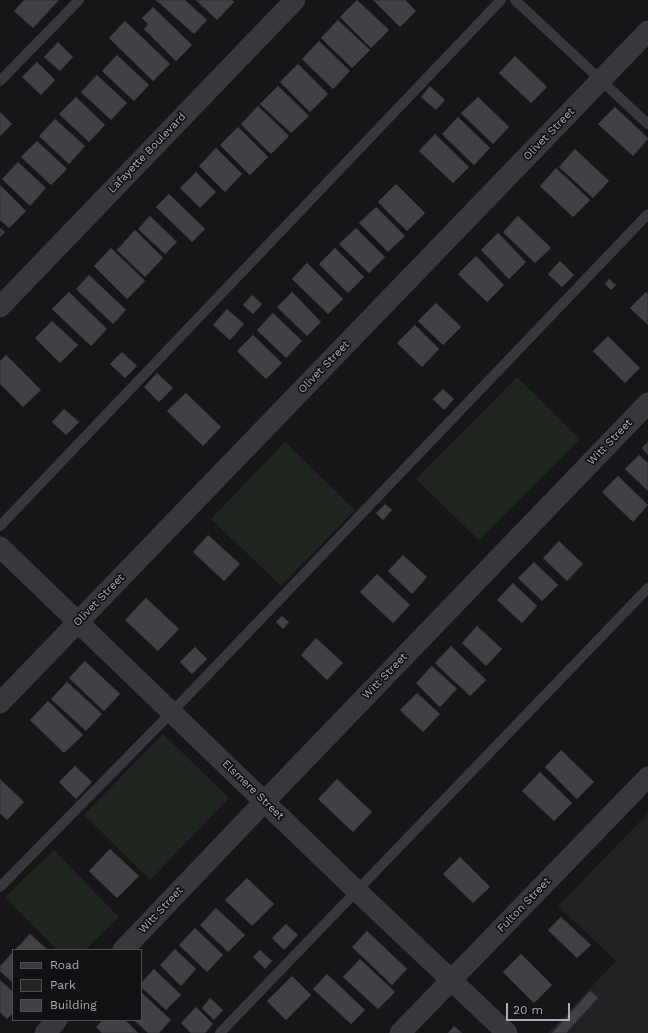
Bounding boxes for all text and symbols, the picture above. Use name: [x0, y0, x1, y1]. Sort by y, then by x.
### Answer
street label: Olivet Street: [521, 105, 577, 163]
street label: Lafayette Boulevard: [105, 110, 189, 196]
street label: Olivet Street: [296, 338, 352, 396]
street label: Witt Street: [585, 416, 635, 468]
street label: Olivet Street: [71, 571, 127, 629]
street label: Witt Street: [360, 650, 410, 702]
street label: Elsmere Street: [219, 757, 287, 823]
street label: Fulton Street: [495, 875, 553, 935]
street label: Witt Street: [136, 884, 186, 936]
legend: [12, 949, 142, 1021]
text: Road: [50, 958, 79, 972]
text: Park: [50, 978, 76, 992]
scale bar: [508, 995, 572, 1021]
text: Building: [50, 998, 97, 1012]
text: 20 m: [513, 1003, 543, 1017]

